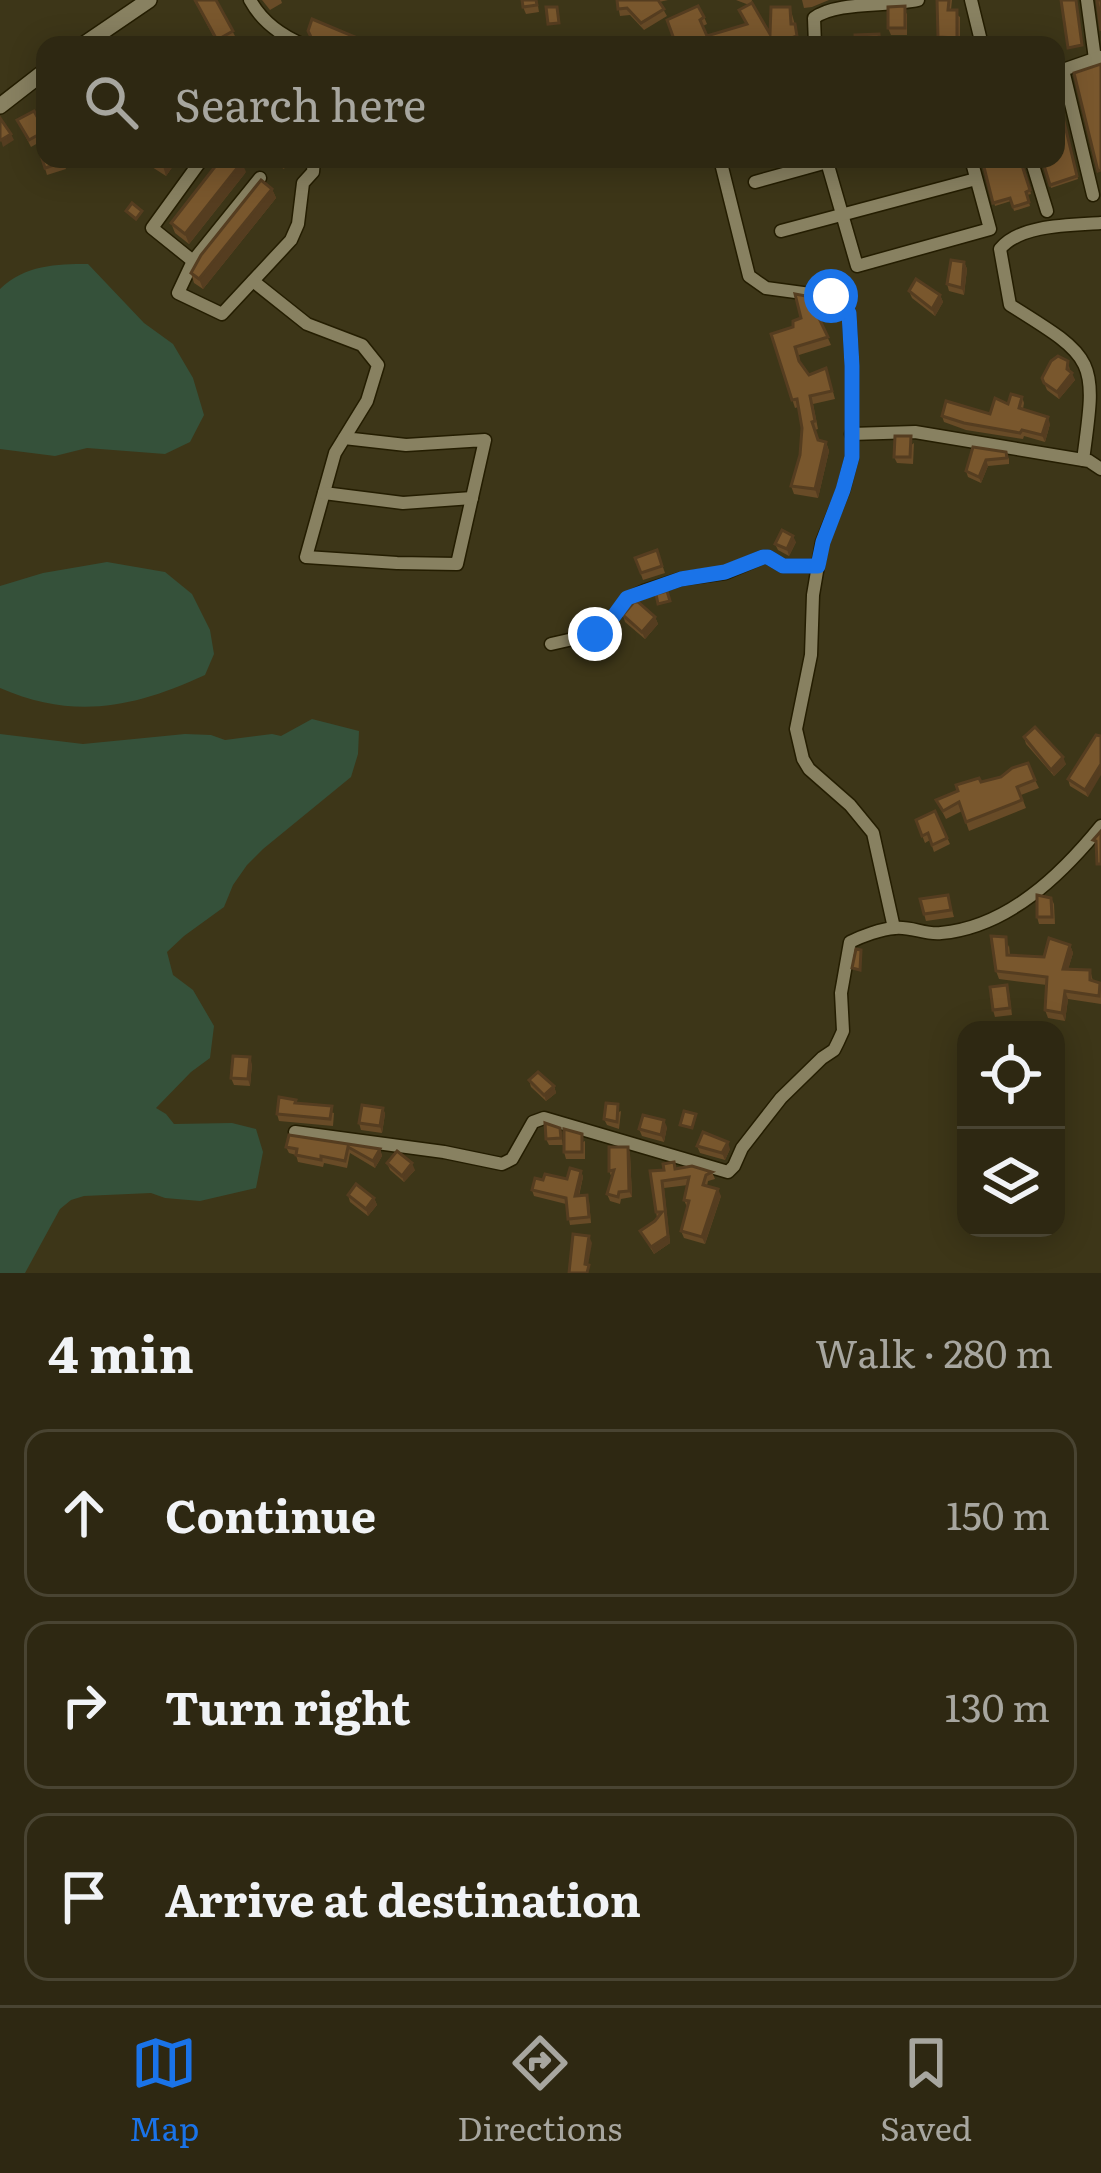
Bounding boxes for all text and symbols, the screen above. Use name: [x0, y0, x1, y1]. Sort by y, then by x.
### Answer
search box: [36, 36, 1065, 168]
icon: search: [78, 69, 144, 135]
text: Search here: [174, 69, 426, 136]
route start: [804, 269, 858, 323]
route end: [568, 607, 622, 661]
map controls: [957, 1021, 1065, 1237]
button: locate: [957, 1021, 1065, 1129]
button: layers: [957, 1129, 1065, 1237]
text: 4 min: [48, 1313, 194, 1389]
text: Walk · 280 m: [815, 1322, 1053, 1380]
icon: ahead: [51, 1480, 117, 1546]
text: Continue: [165, 1480, 376, 1547]
text: 150 m: [946, 1484, 1050, 1542]
icon: right: [51, 1672, 117, 1738]
text: Turn right: [165, 1672, 411, 1739]
text: 130 m: [945, 1676, 1050, 1734]
icon: arrive: [51, 1864, 117, 1930]
text: Arrive at destination: [165, 1864, 641, 1931]
tab: Map: [129, 2030, 199, 2151]
tab: Directions: [457, 2030, 622, 2151]
tab: Saved: [880, 2030, 972, 2151]

